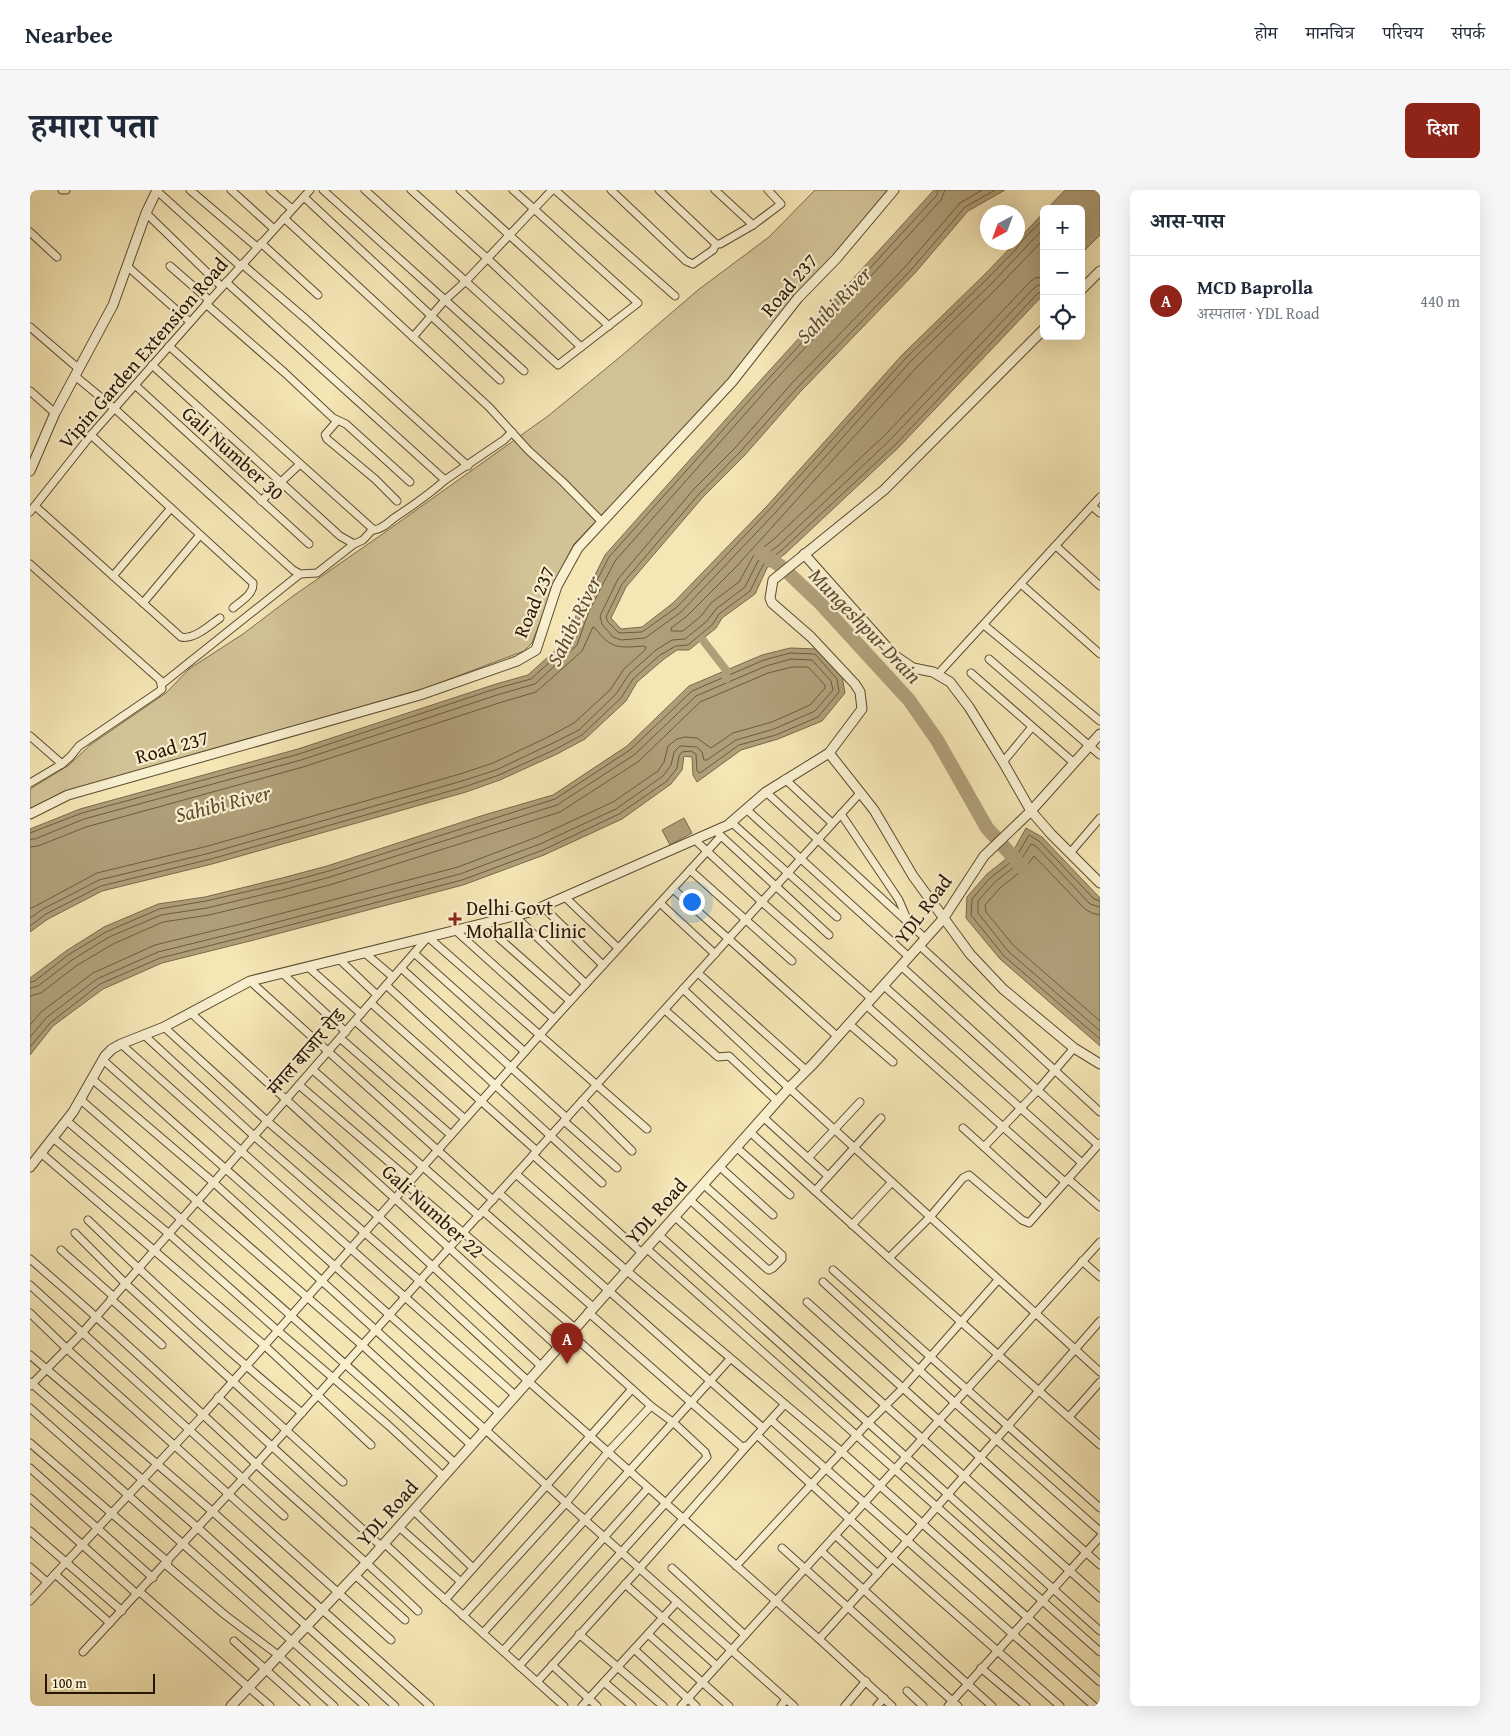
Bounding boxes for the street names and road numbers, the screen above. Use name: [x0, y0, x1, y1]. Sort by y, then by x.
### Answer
street label: Road 237: [753, 247, 824, 323]
street label: Vipin Garden Extension Road: [51, 250, 234, 455]
street label: Gali Number 30: [176, 399, 291, 506]
street label: Road 237: [506, 562, 562, 642]
street label: Road 237: [132, 722, 212, 771]
street label: YDL Road: [887, 868, 958, 949]
street label: मंगल बाजार रोड: [259, 1001, 353, 1102]
street label: Gali Number 22: [376, 1157, 491, 1264]
street label: YDL Road: [618, 1171, 693, 1250]
street label: YDL Road: [349, 1473, 424, 1552]

